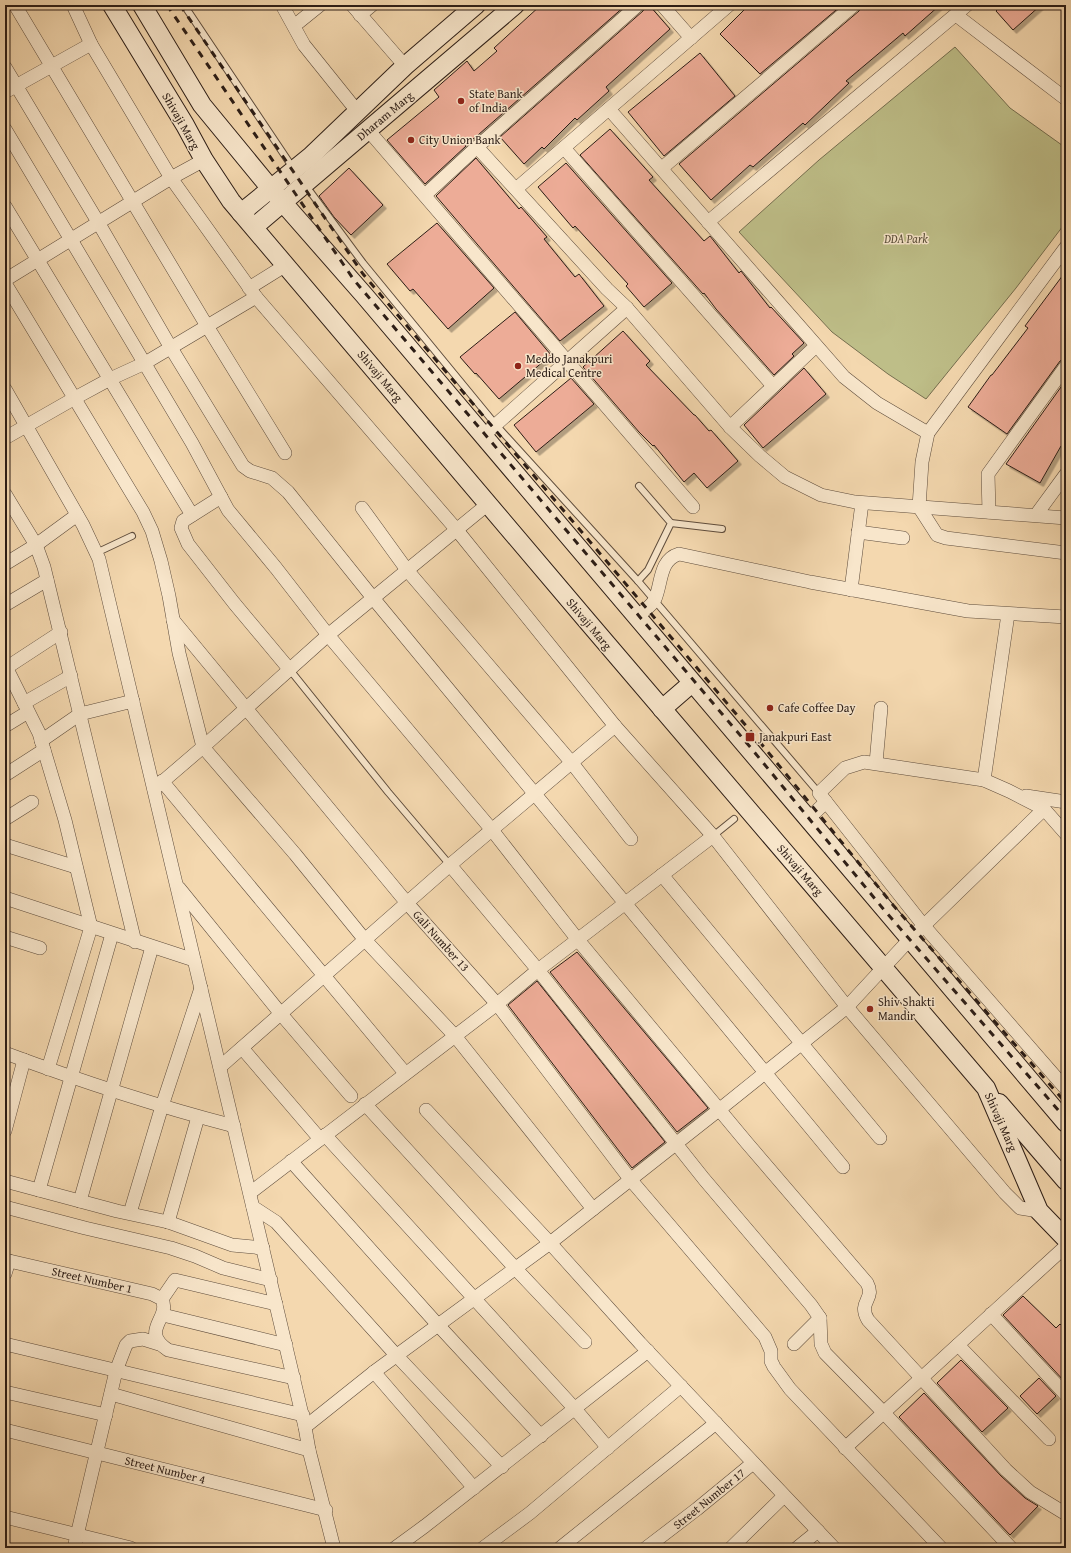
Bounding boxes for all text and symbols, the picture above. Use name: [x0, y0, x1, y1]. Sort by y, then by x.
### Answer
place label: State Bank of India: [469, 85, 523, 116]
street label: Dharam Marg: [353, 87, 417, 144]
street label: Shivaji Marg: [158, 89, 205, 152]
marker: State Bank of India: [456, 96, 466, 106]
place label: City Union Bank: [419, 131, 501, 148]
marker: City Union Bank: [406, 135, 416, 145]
park label: DDA Park: [883, 230, 928, 247]
street label: Shivaji Marg: [354, 346, 407, 405]
place label: Meddo Janakpuri Medical Centre: [526, 350, 613, 381]
marker: Meddo Janakpuri Medical Centre: [513, 361, 523, 371]
street label: Shivaji Marg: [563, 594, 616, 653]
place label: Cafe Coffee Day: [778, 699, 856, 716]
marker: Cafe Coffee Day: [765, 703, 775, 713]
place label: Janakpuri East: [757, 728, 832, 745]
marker: Janakpuri East: [744, 731, 756, 743]
street label: Shivaji Marg: [773, 840, 827, 899]
street label: Gali Number 13: [409, 906, 474, 975]
place label: Shiv Shakti Mandir: [878, 993, 935, 1024]
marker: Shiv Shakti Mandir: [865, 1004, 875, 1014]
street label: Shivaji Marg: [981, 1090, 1022, 1154]
street label: Street Number 1: [50, 1262, 134, 1297]
street label: Street Number 4: [123, 1451, 207, 1488]
street label: Street Number 17: [669, 1464, 748, 1533]

